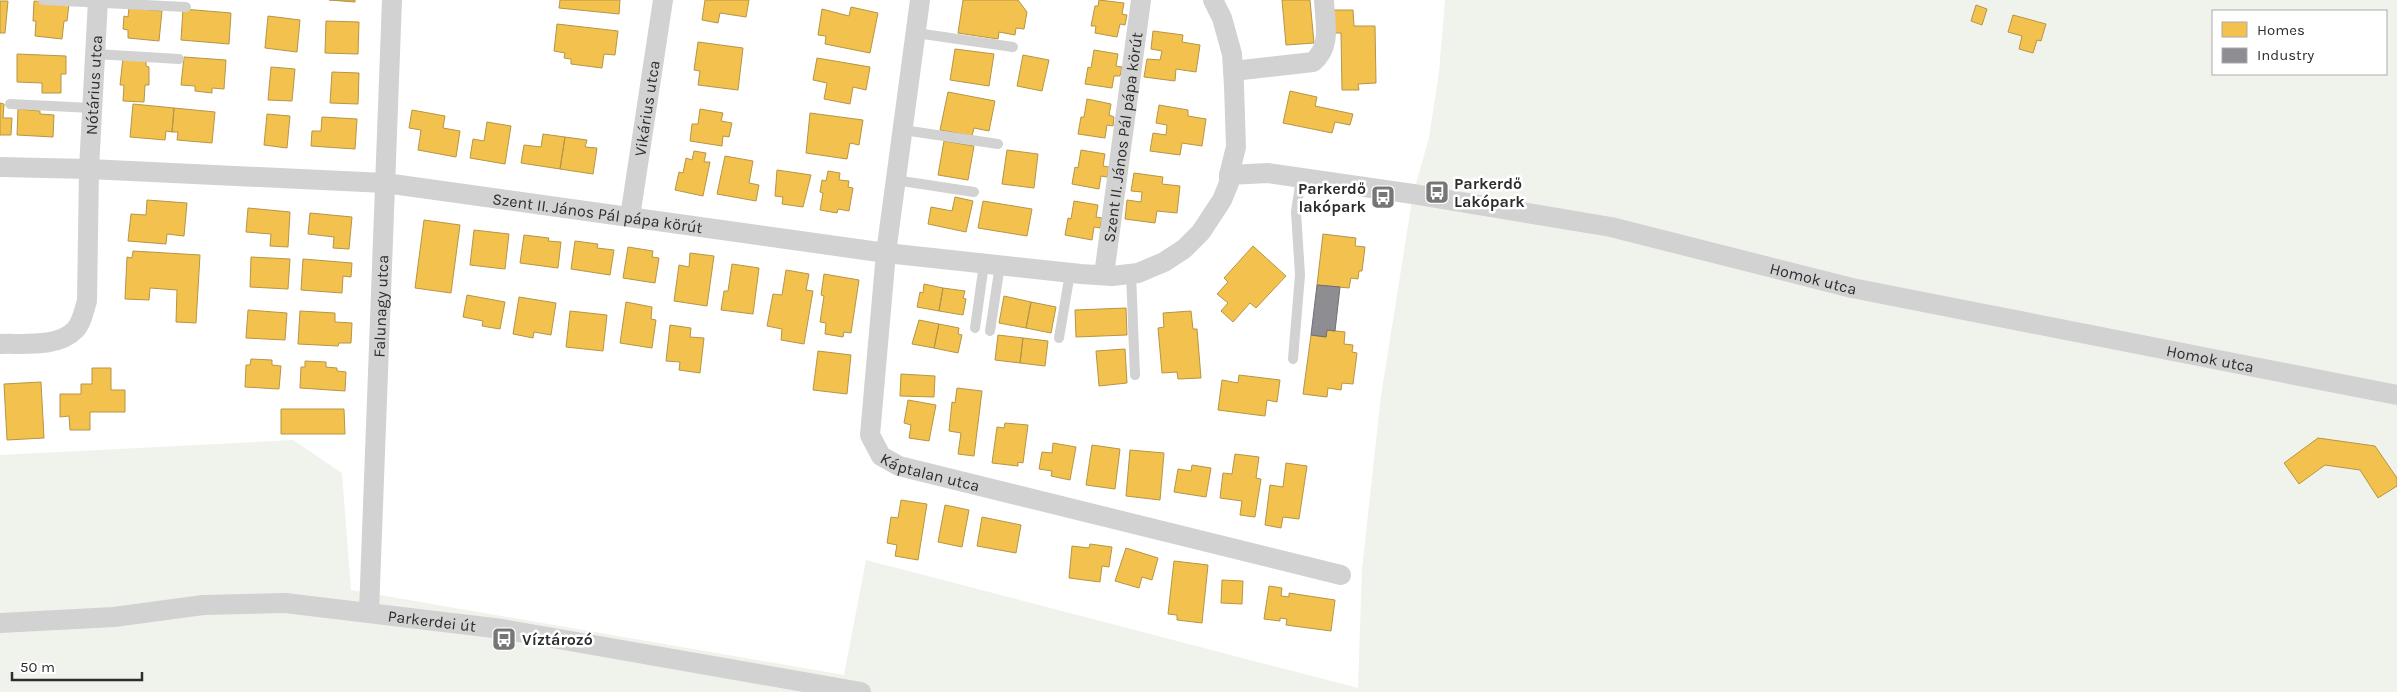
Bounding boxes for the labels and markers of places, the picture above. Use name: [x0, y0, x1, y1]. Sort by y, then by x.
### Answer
place label: Parkerdő Lakópark: [1454, 174, 1525, 211]
place label: Parkerdő lakópark: [1298, 179, 1367, 216]
bus stop icon: Parkerdő Lakópark: [1424, 179, 1450, 205]
bus stop icon: Parkerdő lakópark: [1370, 184, 1396, 210]
bus stop icon: Víztározó: [491, 626, 517, 652]
place label: Víztározó: [522, 630, 593, 649]

